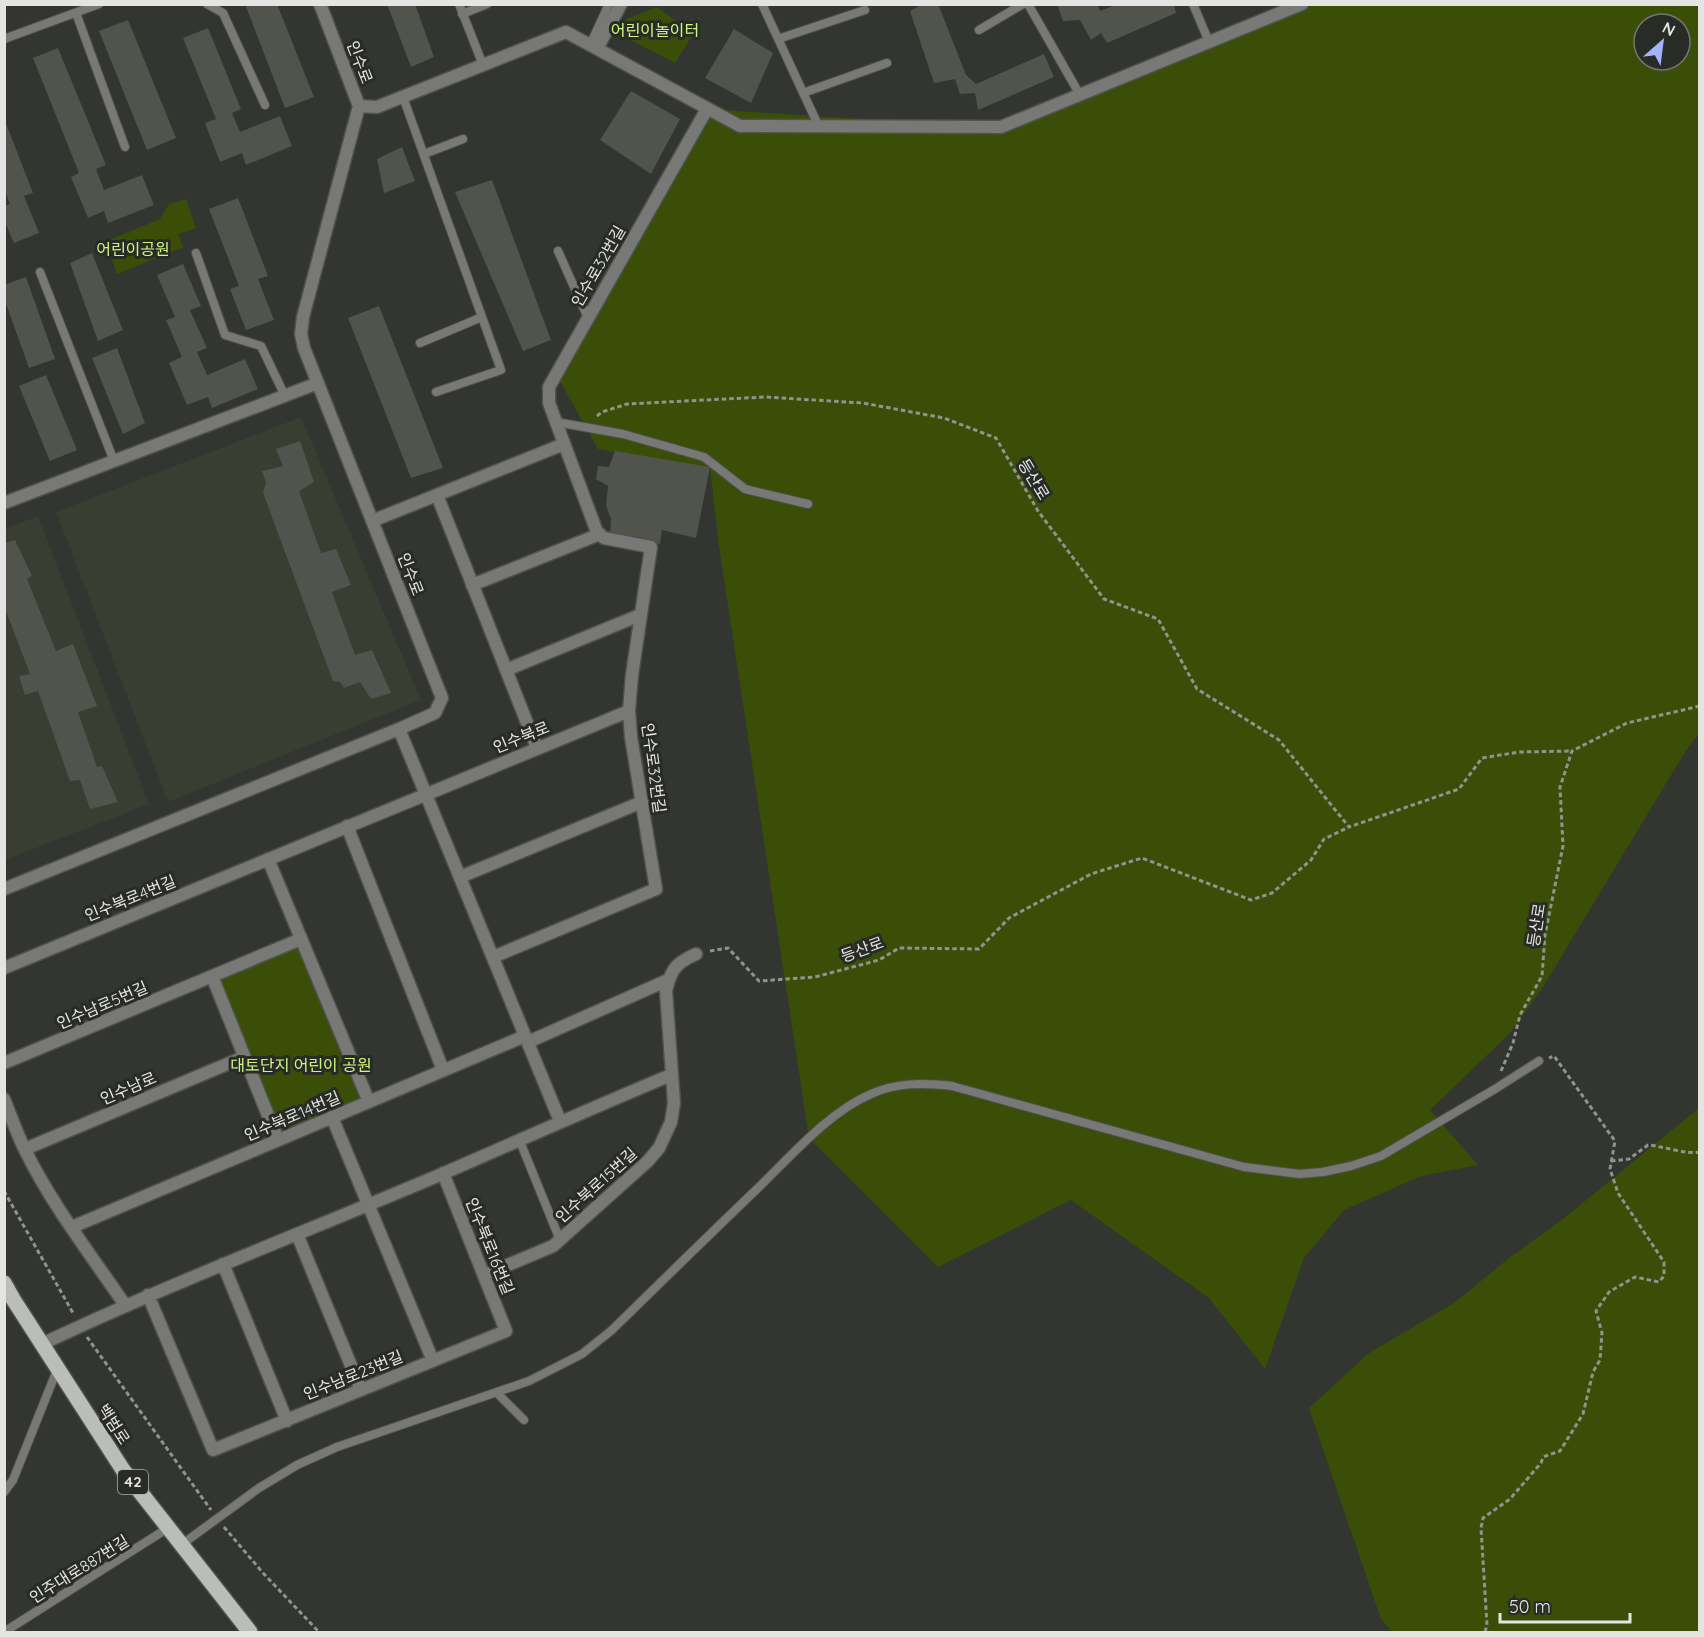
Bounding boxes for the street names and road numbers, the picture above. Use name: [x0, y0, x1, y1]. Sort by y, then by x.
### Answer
street label: 인수로: [343, 38, 377, 86]
street label: 인수로32번길: [567, 222, 629, 310]
street label: 등산로: [1014, 455, 1054, 503]
street label: 인수로: [394, 550, 428, 598]
street label: 인수북로: [490, 717, 552, 757]
street label: 인수로32번길: [638, 722, 670, 814]
street label: 인수북로4번길: [81, 871, 179, 925]
street label: 등산로: [1523, 901, 1549, 948]
street label: 등산로: [838, 932, 886, 966]
street label: 인수남로5번길: [53, 977, 151, 1033]
street label: 인수남로: [97, 1067, 159, 1109]
street label: 인수북로14번길: [241, 1087, 343, 1145]
street label: 인수북로15번길: [551, 1143, 641, 1227]
street label: 인수북로16번길: [461, 1195, 519, 1297]
street label: 인수남로23번길: [300, 1346, 406, 1404]
street label: 백범로: [94, 1400, 135, 1448]
road number: 42: [118, 1470, 148, 1494]
street label: 인주대로887번길: [26, 1530, 132, 1608]

